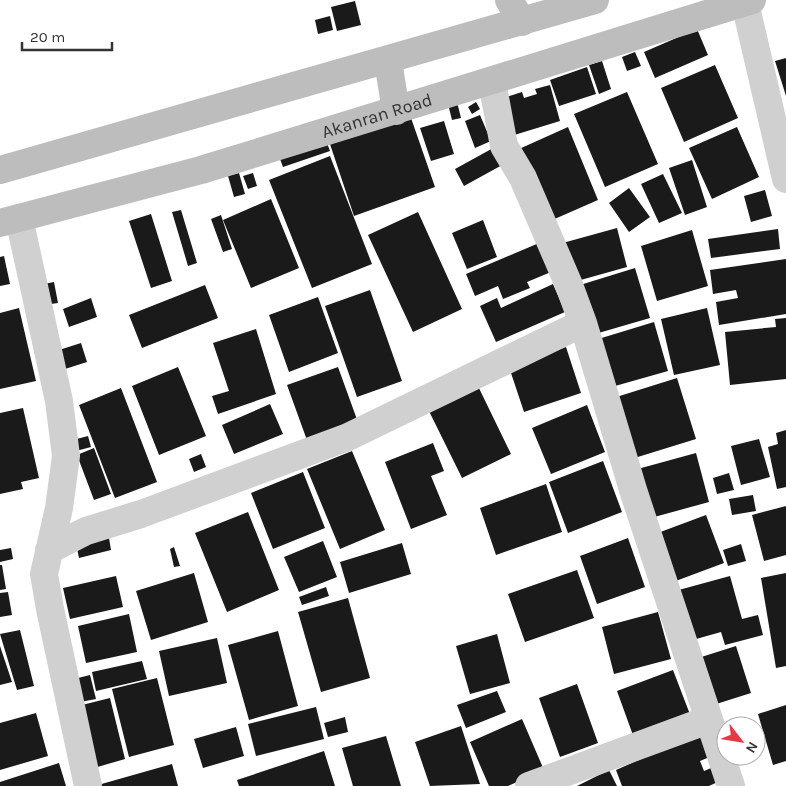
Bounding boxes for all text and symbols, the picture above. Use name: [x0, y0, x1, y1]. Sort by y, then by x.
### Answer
scale bar: [22, 20, 112, 52]
text: 20 m: [30, 28, 65, 46]
street label: Akanran Road: [319, 88, 435, 143]
north arrow: [716, 716, 766, 766]
text: N: [742, 739, 762, 756]

